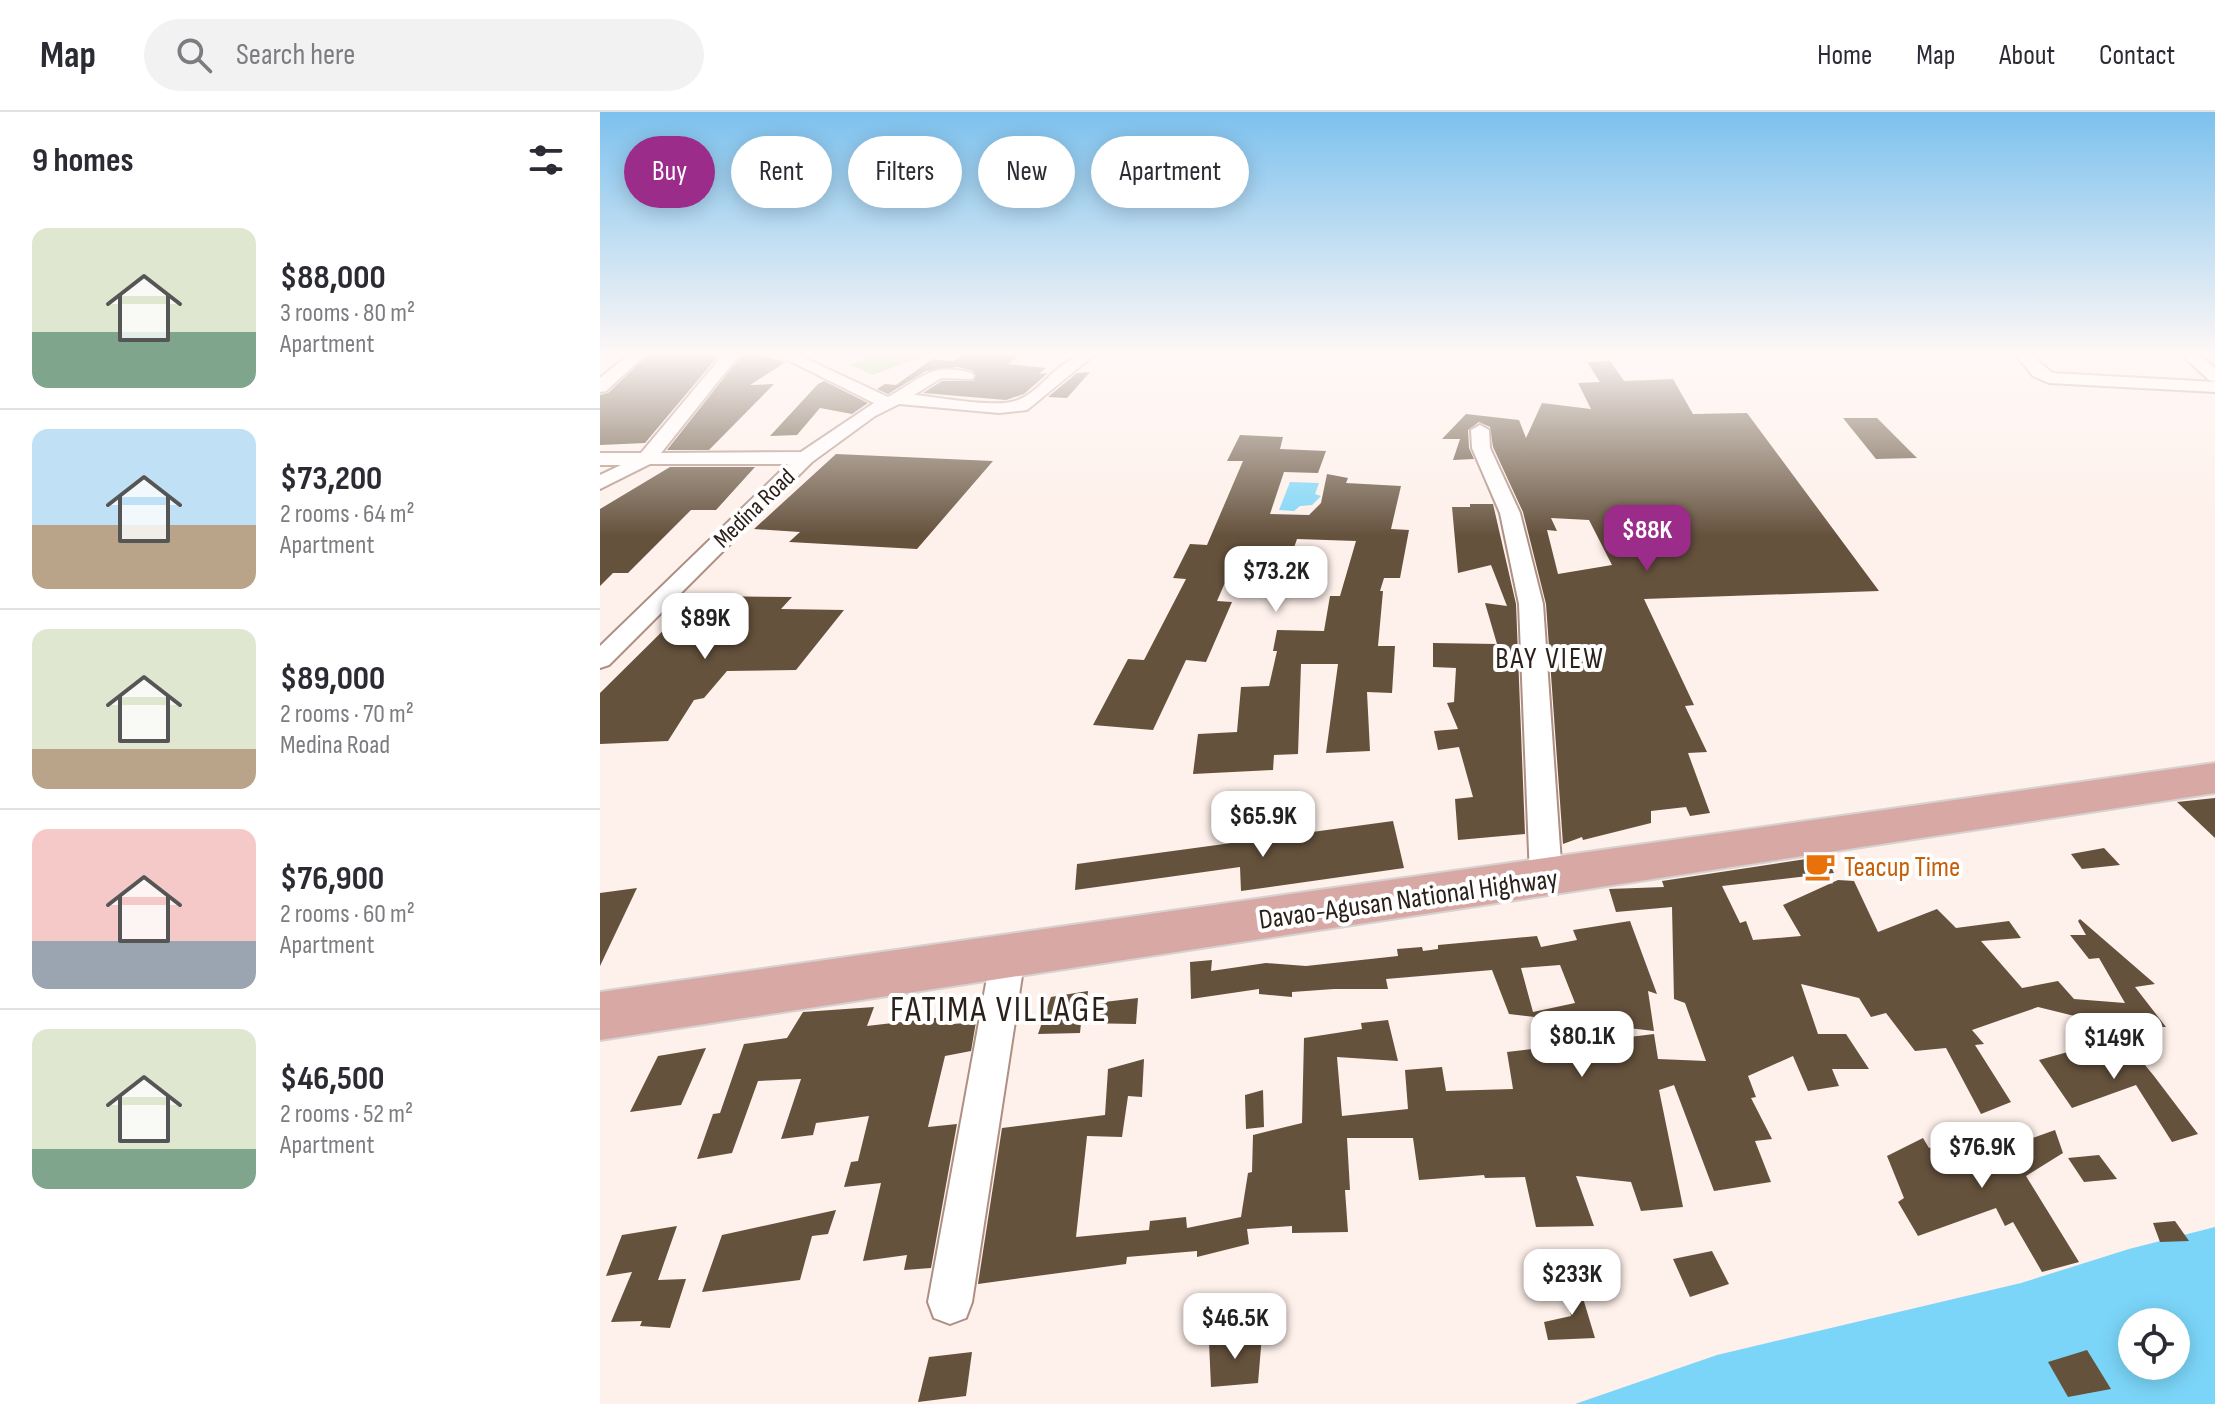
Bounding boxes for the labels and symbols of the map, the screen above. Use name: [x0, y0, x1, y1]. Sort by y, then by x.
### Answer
street label: Medina Road: [708, 463, 801, 554]
pin: $88K: [1600, 505, 1694, 573]
pin: $73.2K: [1211, 546, 1341, 614]
pin: $89K: [658, 593, 752, 661]
district label: BAY VIEW: [1495, 641, 1605, 677]
pin: $65.9K: [1198, 791, 1328, 859]
cafe icon: Teacup Time: [1803, 849, 1837, 883]
place label: Teacup Time: [1844, 851, 1960, 884]
street label: Davao-Agusan National Highway: [1257, 862, 1560, 937]
district label: FATIMA VILLAGE: [890, 989, 1108, 1032]
pin: $80.1K: [1517, 1011, 1647, 1079]
pin: $149K: [2058, 1013, 2170, 1081]
pin: $76.9K: [1917, 1122, 2047, 1190]
pin: $233K: [1516, 1249, 1628, 1317]
pin: $46.5K: [1170, 1293, 1300, 1361]

